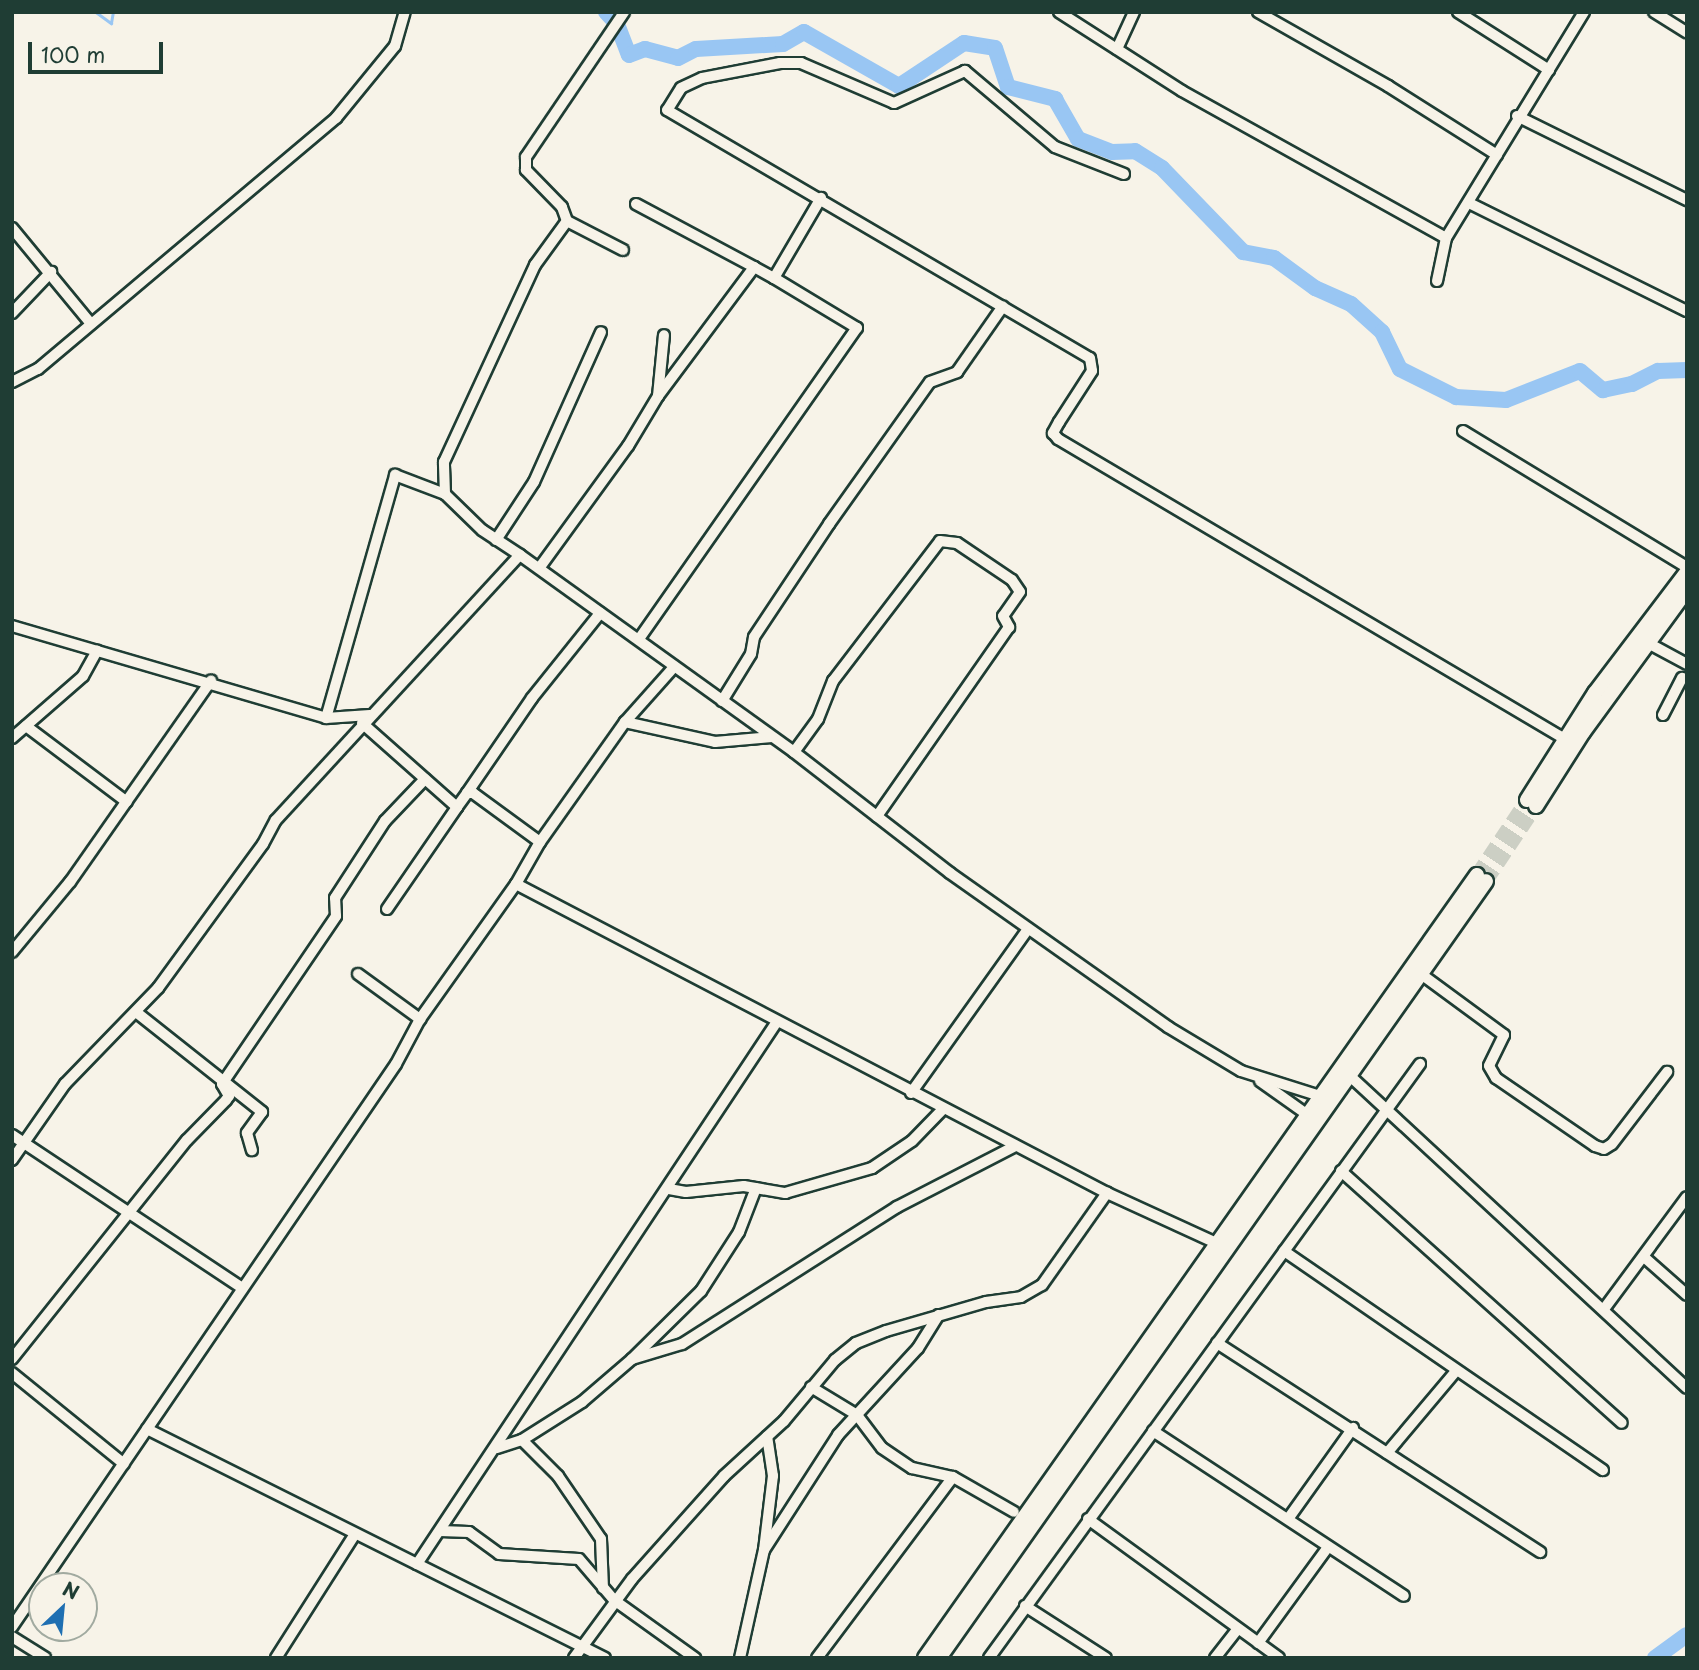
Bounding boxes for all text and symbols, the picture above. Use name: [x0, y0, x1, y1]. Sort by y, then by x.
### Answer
scale bar: [32, 28, 166, 72]
text: 100 m: [41, 38, 105, 70]
north arrow: [28, 1572, 98, 1642]
text: N: [58, 1574, 84, 1606]

